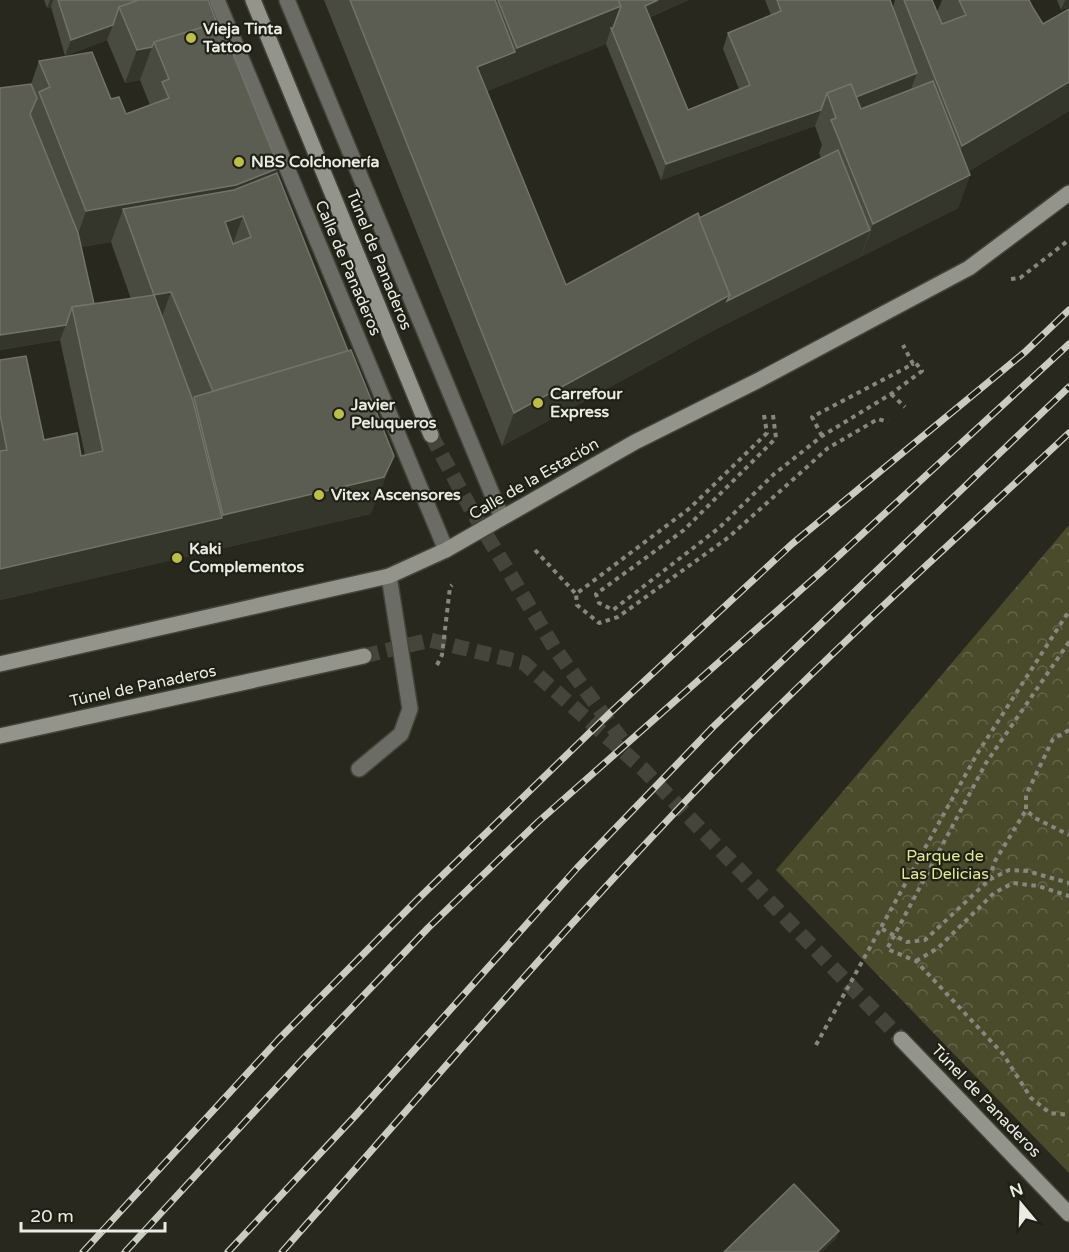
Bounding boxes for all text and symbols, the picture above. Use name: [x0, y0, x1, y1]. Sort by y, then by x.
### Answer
place label: Vieja Tinta Tattoo: [202, 19, 282, 57]
marker: Vieja Tinta Tattoo: [184, 31, 198, 45]
place label: NBS Colchonería: [251, 152, 379, 172]
marker: NBS Colchonería: [232, 155, 246, 169]
street label: Túnel de Panaderos: [342, 187, 416, 333]
street label: Calle de Panaderos: [310, 197, 386, 339]
place label: Carrefour Express: [550, 384, 623, 422]
place label: Javier Peluqueros: [350, 395, 437, 433]
marker: Carrefour Express: [531, 396, 545, 410]
marker: Javier Peluqueros: [332, 407, 346, 421]
street label: Calle de la Estación: [466, 434, 602, 524]
place label: Vitex Ascensores: [331, 485, 461, 505]
marker: Vitex Ascensores: [312, 488, 326, 502]
place label: Kaki Complementos: [189, 539, 304, 577]
marker: Kaki Complementos: [170, 551, 184, 565]
street label: Túnel de Panaderos: [68, 661, 218, 711]
park label: Parque de Las Delicias: [901, 846, 989, 884]
street label: Túnel de Panaderos: [927, 1040, 1045, 1162]
north arrow: [991, 1174, 1051, 1234]
text: N: [1007, 1179, 1026, 1202]
scale bar: [21, 1195, 165, 1233]
text: 20 m: [30, 1205, 74, 1227]

